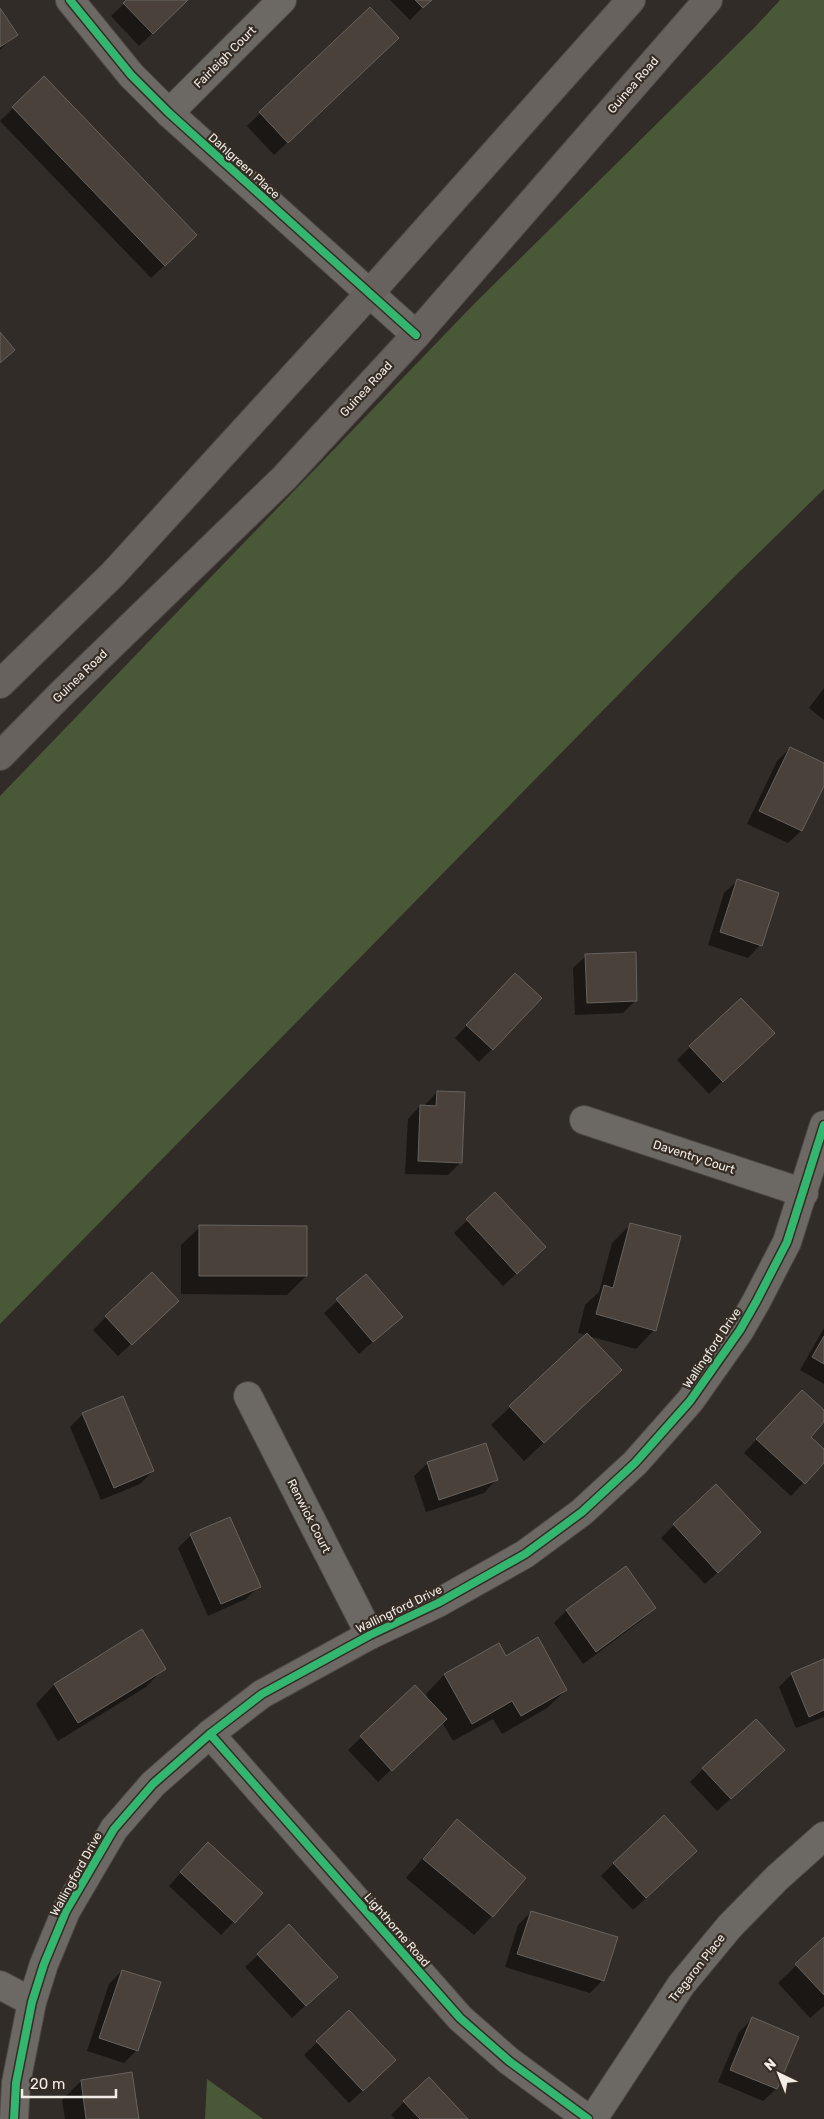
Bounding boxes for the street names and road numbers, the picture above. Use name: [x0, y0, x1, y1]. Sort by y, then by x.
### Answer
street label: Fairleigh Court: [191, 23, 259, 91]
street label: Guinea Road: [605, 54, 661, 116]
street label: Dahlgreen Place: [206, 130, 283, 202]
street label: Guinea Road: [337, 359, 395, 419]
street label: Guinea Road: [50, 647, 110, 705]
street label: Daventry Court: [651, 1137, 737, 1177]
street label: Wallingford Drive: [680, 1305, 744, 1391]
street label: Renwick Court: [284, 1477, 334, 1556]
street label: Wallingford Drive: [354, 1582, 445, 1636]
street label: Wallingford Drive: [47, 1829, 105, 1918]
street label: Lighthorne Road: [361, 1890, 433, 1970]
street label: Tregaron Place: [666, 1931, 728, 2005]

